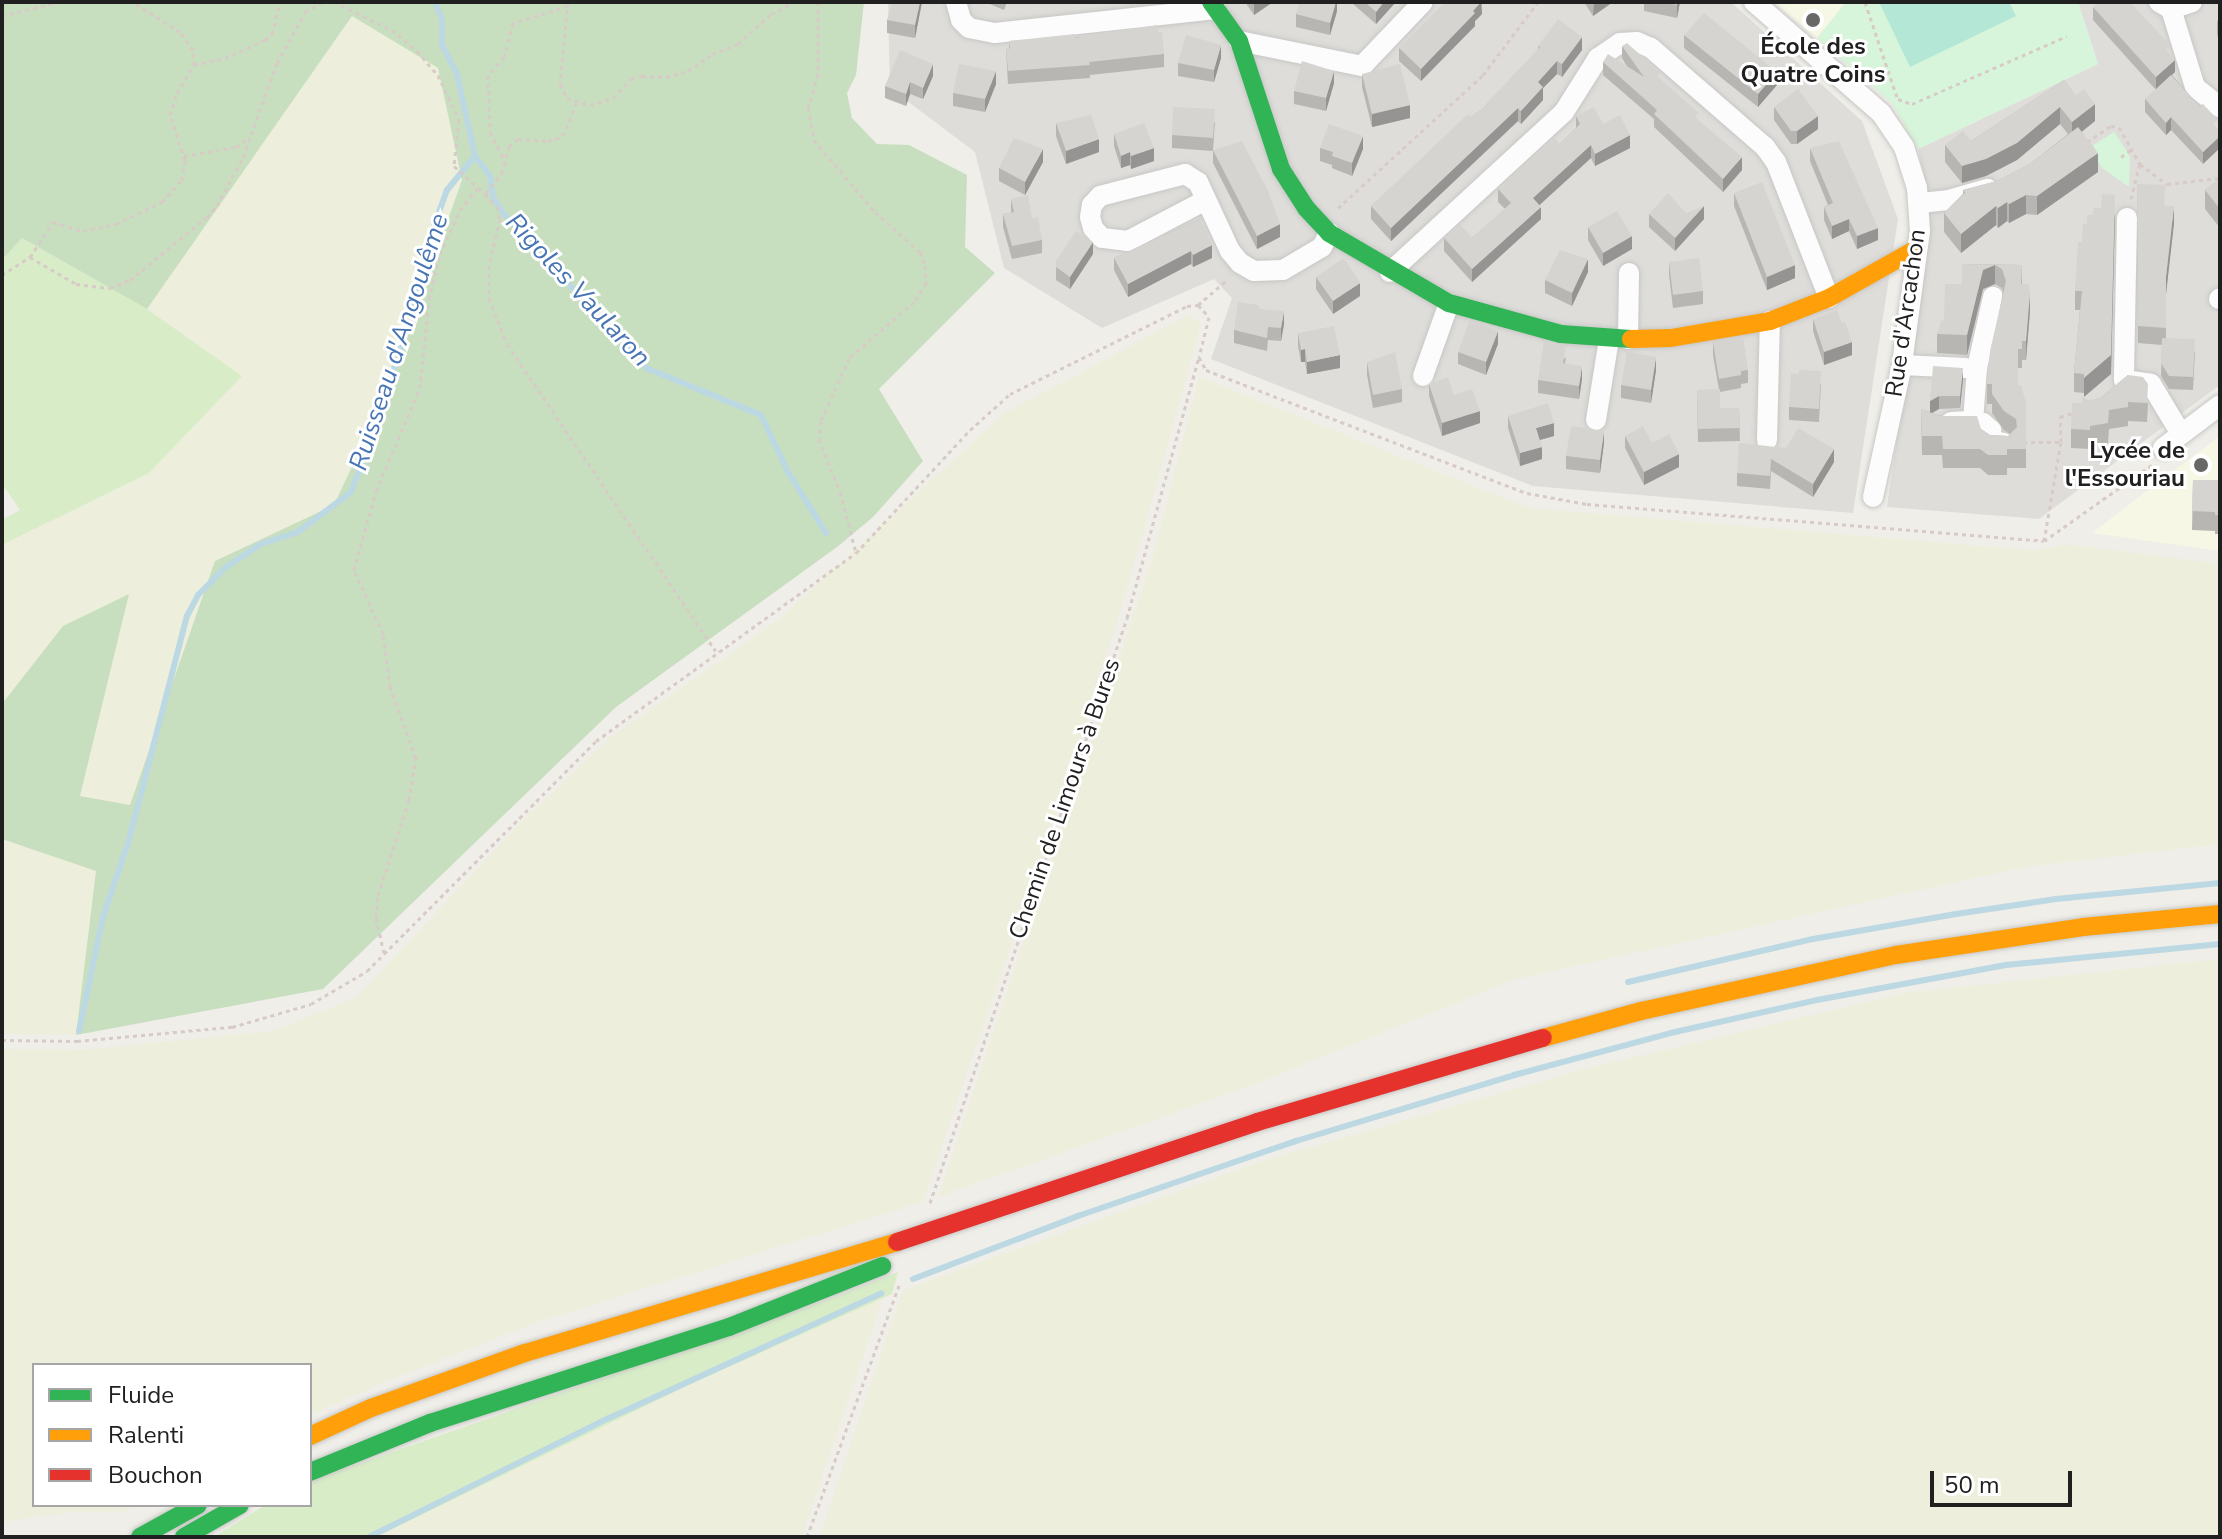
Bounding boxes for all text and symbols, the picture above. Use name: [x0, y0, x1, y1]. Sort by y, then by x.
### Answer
marker: École des Quatre Coins: [1804, 11, 1822, 29]
place label: École des Quatre Coins: [1741, 33, 1885, 89]
water label: Rigoles Vaularon: [499, 207, 657, 373]
water label: Ruisseau d'Angoulême: [343, 210, 455, 474]
street label: Rue d'Arcachon: [1880, 227, 1932, 399]
place label: Lycée de l'Essouriau: [2065, 437, 2185, 493]
marker: Lycée de l'Essouriau: [2192, 456, 2210, 474]
street label: Chemin de Limours à Bures: [1003, 655, 1127, 943]
legend: [32, 1363, 312, 1507]
text: Fluide: [108, 1379, 174, 1411]
text: Ralenti: [108, 1419, 184, 1451]
scale bar: [1934, 1455, 2076, 1505]
text: Bouchon: [108, 1459, 203, 1491]
text: 50 m: [1944, 1469, 2000, 1501]

